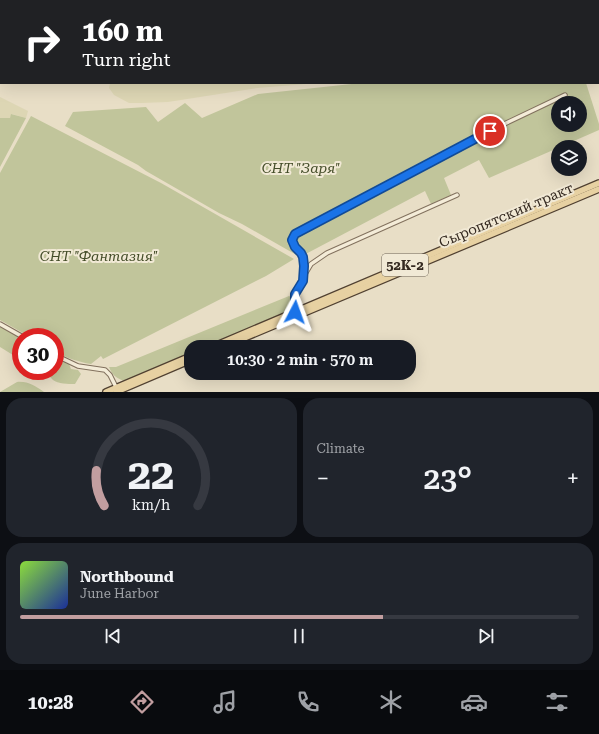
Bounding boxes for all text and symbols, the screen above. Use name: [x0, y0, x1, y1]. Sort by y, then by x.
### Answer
text: 160 m: [82, 15, 163, 48]
icon: right: [16, 16, 68, 68]
text: Turn right: [82, 49, 170, 70]
map controls: [551, 96, 587, 176]
button: sound: [551, 96, 587, 132]
pin: [473, 114, 507, 148]
icon: arrive: [479, 120, 501, 142]
button: layers: [551, 140, 587, 176]
park label: СНТ "Заря": [262, 160, 340, 176]
street label: Сыропятский тракт: [437, 179, 576, 251]
park label: СНТ "Фантазия": [40, 248, 158, 264]
road number: 52К-2: [382, 254, 428, 276]
position arrow: [274, 291, 316, 333]
speed limit sign: 30: [12, 328, 64, 380]
text: 10:30 · 2 min · 570 m: [227, 351, 373, 369]
text: Climate: [317, 441, 365, 456]
text: 22: [128, 449, 175, 498]
text: 23°: [424, 461, 472, 496]
text: −: [317, 466, 329, 491]
text: +: [567, 466, 579, 491]
text: km/h: [132, 496, 170, 512]
text: Northbound: [80, 568, 174, 586]
text: June Harbor: [80, 586, 159, 601]
icon: previous: [102, 625, 124, 647]
icon: pause: [288, 625, 310, 647]
icon: next: [475, 625, 497, 647]
icon: directions: [128, 688, 156, 716]
icon: music: [211, 688, 239, 716]
icon: phone: [294, 688, 322, 716]
icon: climate: [377, 688, 405, 716]
icon: car: [460, 688, 488, 716]
icon: filters: [543, 688, 571, 716]
text: 10:28: [28, 692, 73, 713]

